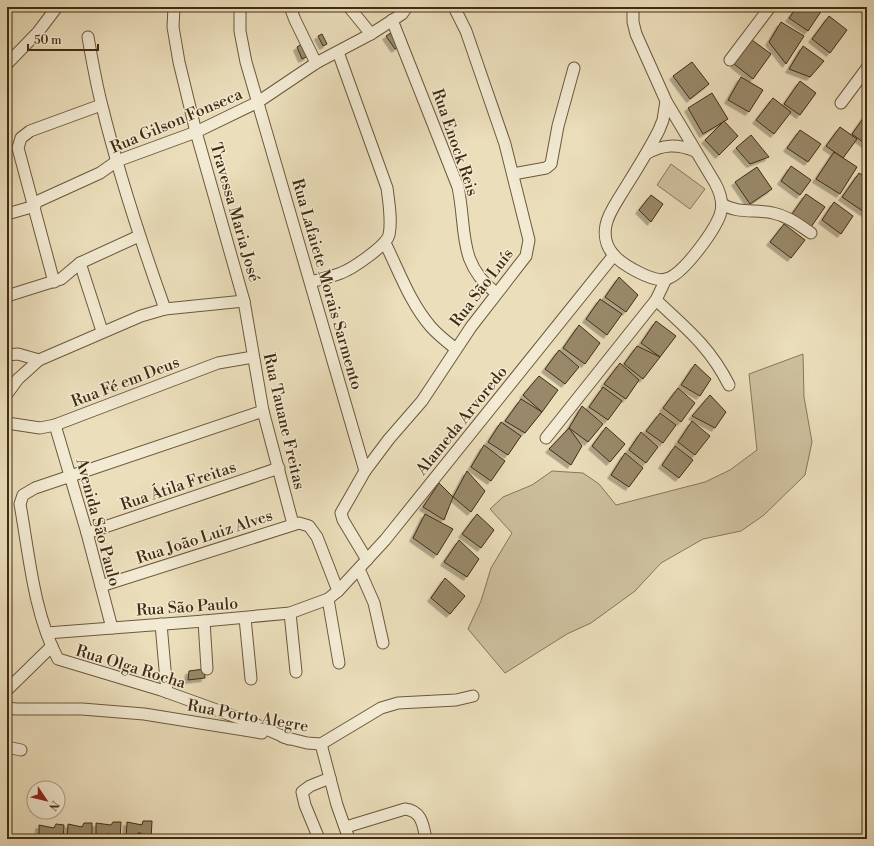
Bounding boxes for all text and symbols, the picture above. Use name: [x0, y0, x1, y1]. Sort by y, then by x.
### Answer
scale bar: [28, 26, 98, 52]
text: 50 m: [34, 33, 62, 48]
street label: Rua Gilson Fonseca: [107, 84, 246, 158]
street label: Rua Enock Reis: [427, 86, 483, 199]
street label: Travessa Maria José: [206, 140, 264, 284]
street label: Rua Lafaiete Morais Sarmento: [287, 176, 367, 392]
street label: Rua São Luís: [446, 244, 518, 331]
street label: Rua Tauane Freitas: [259, 351, 309, 491]
street label: Rua Fé em Deus: [68, 352, 182, 412]
street label: Alameda Arvoredo: [411, 362, 512, 480]
street label: Avenida São Paulo: [71, 455, 125, 589]
street label: Rua Átila Freitas: [117, 455, 239, 515]
street label: Rua João Luiz Alves: [134, 505, 275, 568]
street label: Rua São Paulo: [135, 593, 239, 621]
street label: Rua Olga Rocha: [73, 641, 189, 693]
street label: Rua Porto Alegre: [186, 695, 310, 737]
north arrow: [26, 780, 66, 820]
text: N: [45, 798, 62, 813]

